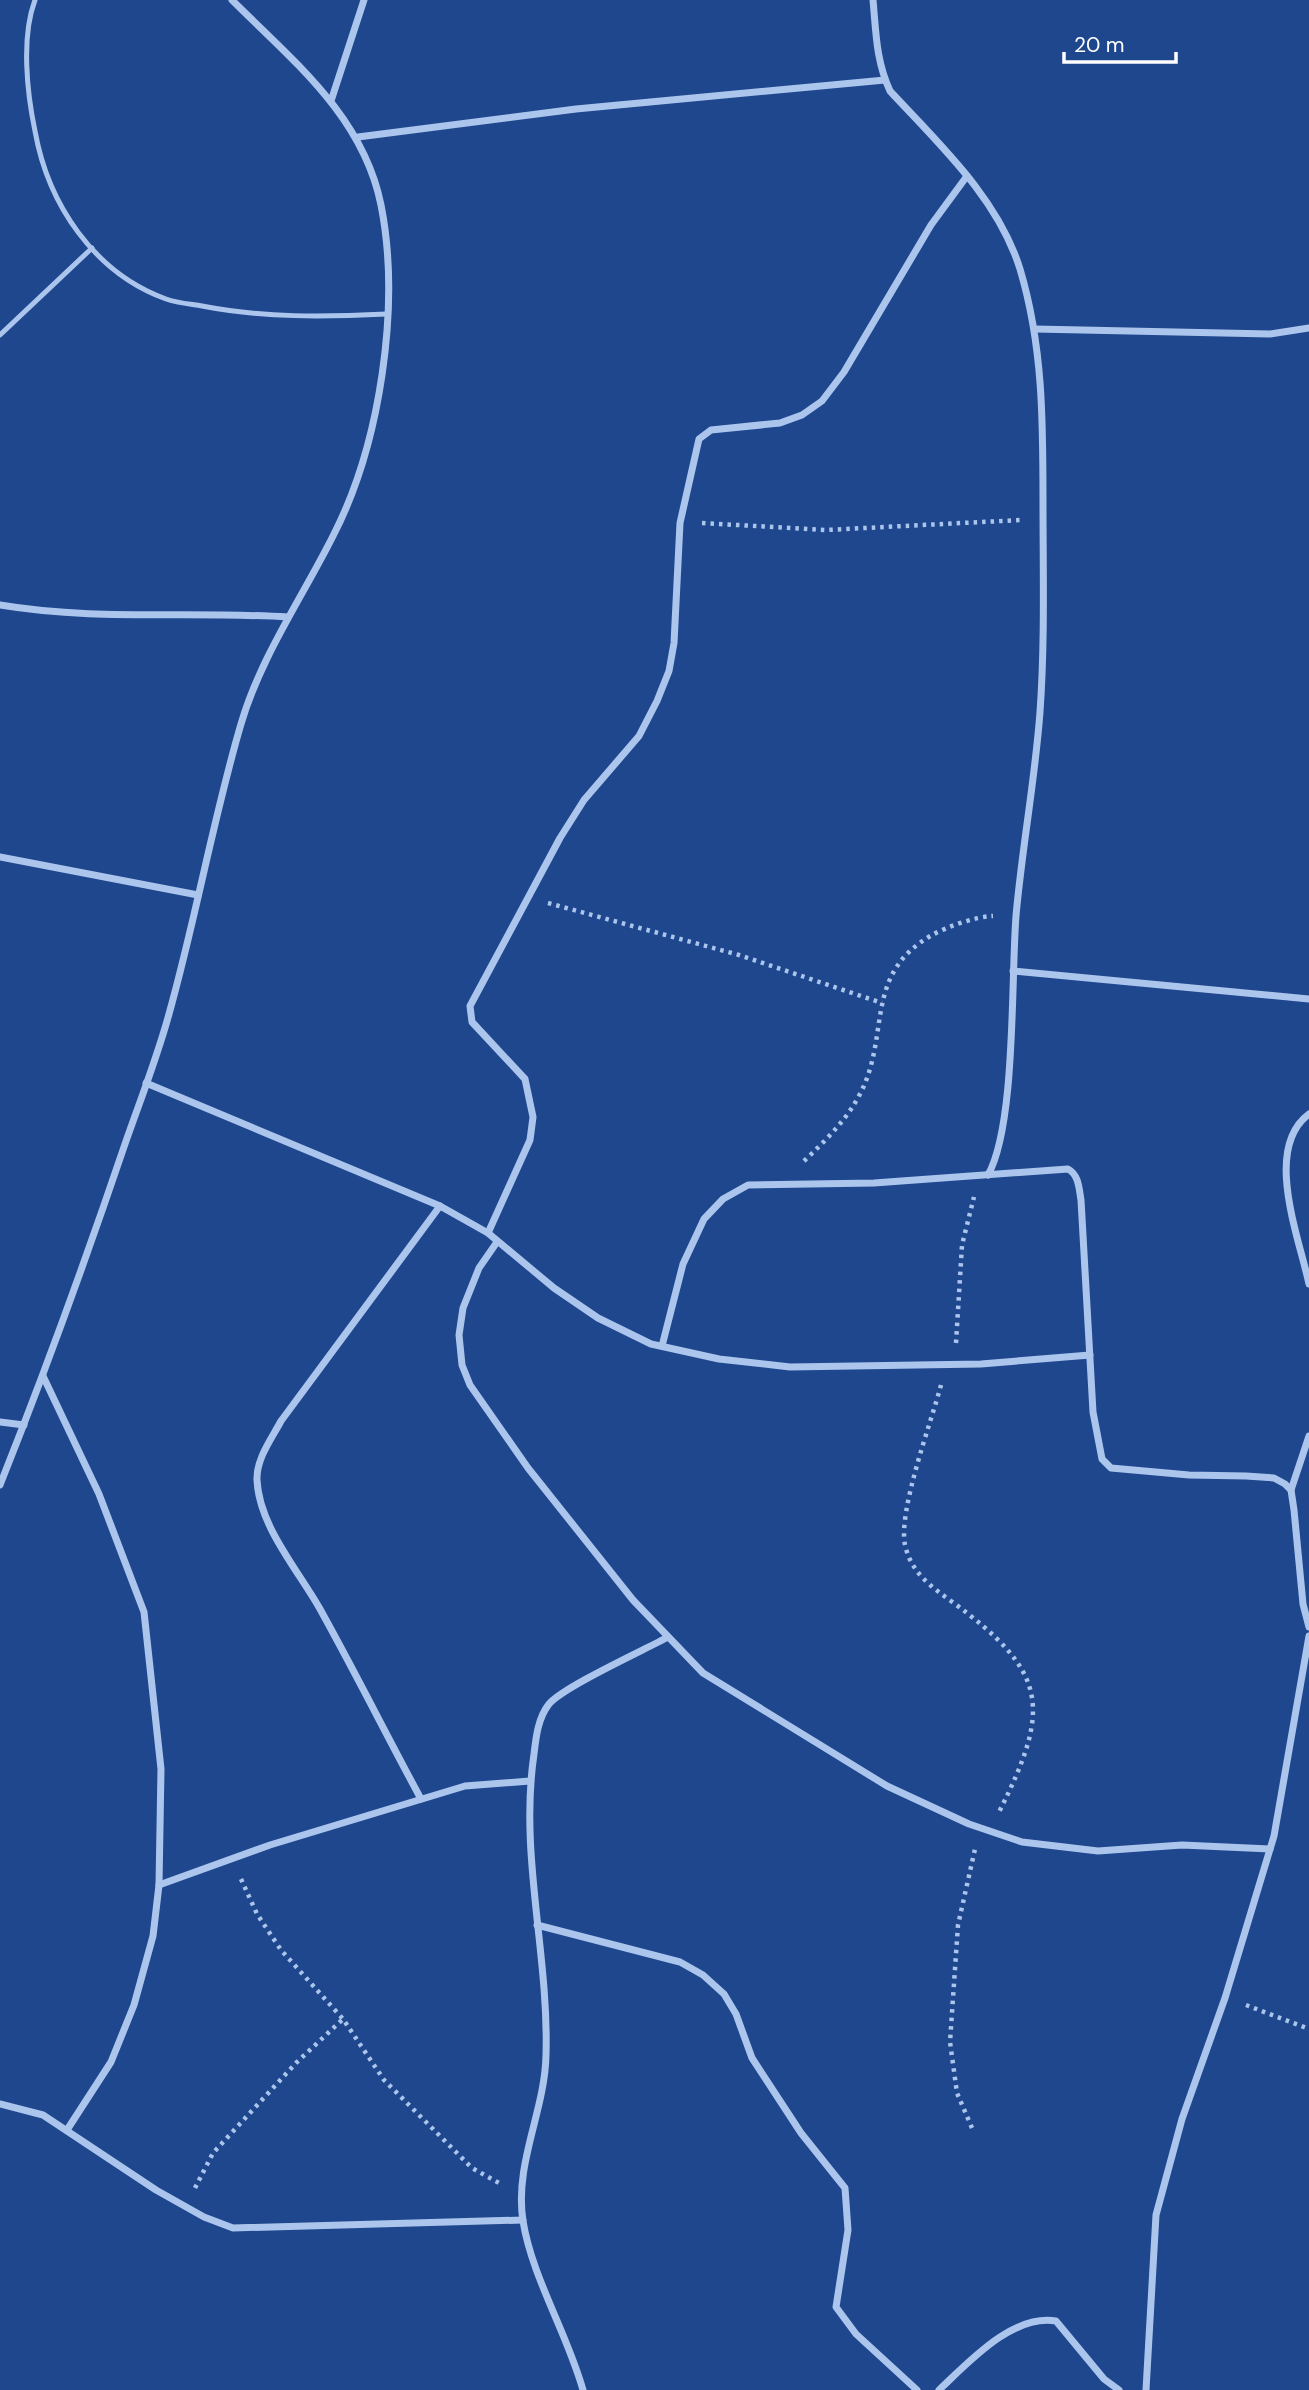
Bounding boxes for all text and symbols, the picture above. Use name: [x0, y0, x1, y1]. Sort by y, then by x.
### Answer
scale bar: [1064, 21, 1176, 65]
text: 20 m: [1074, 31, 1125, 59]

